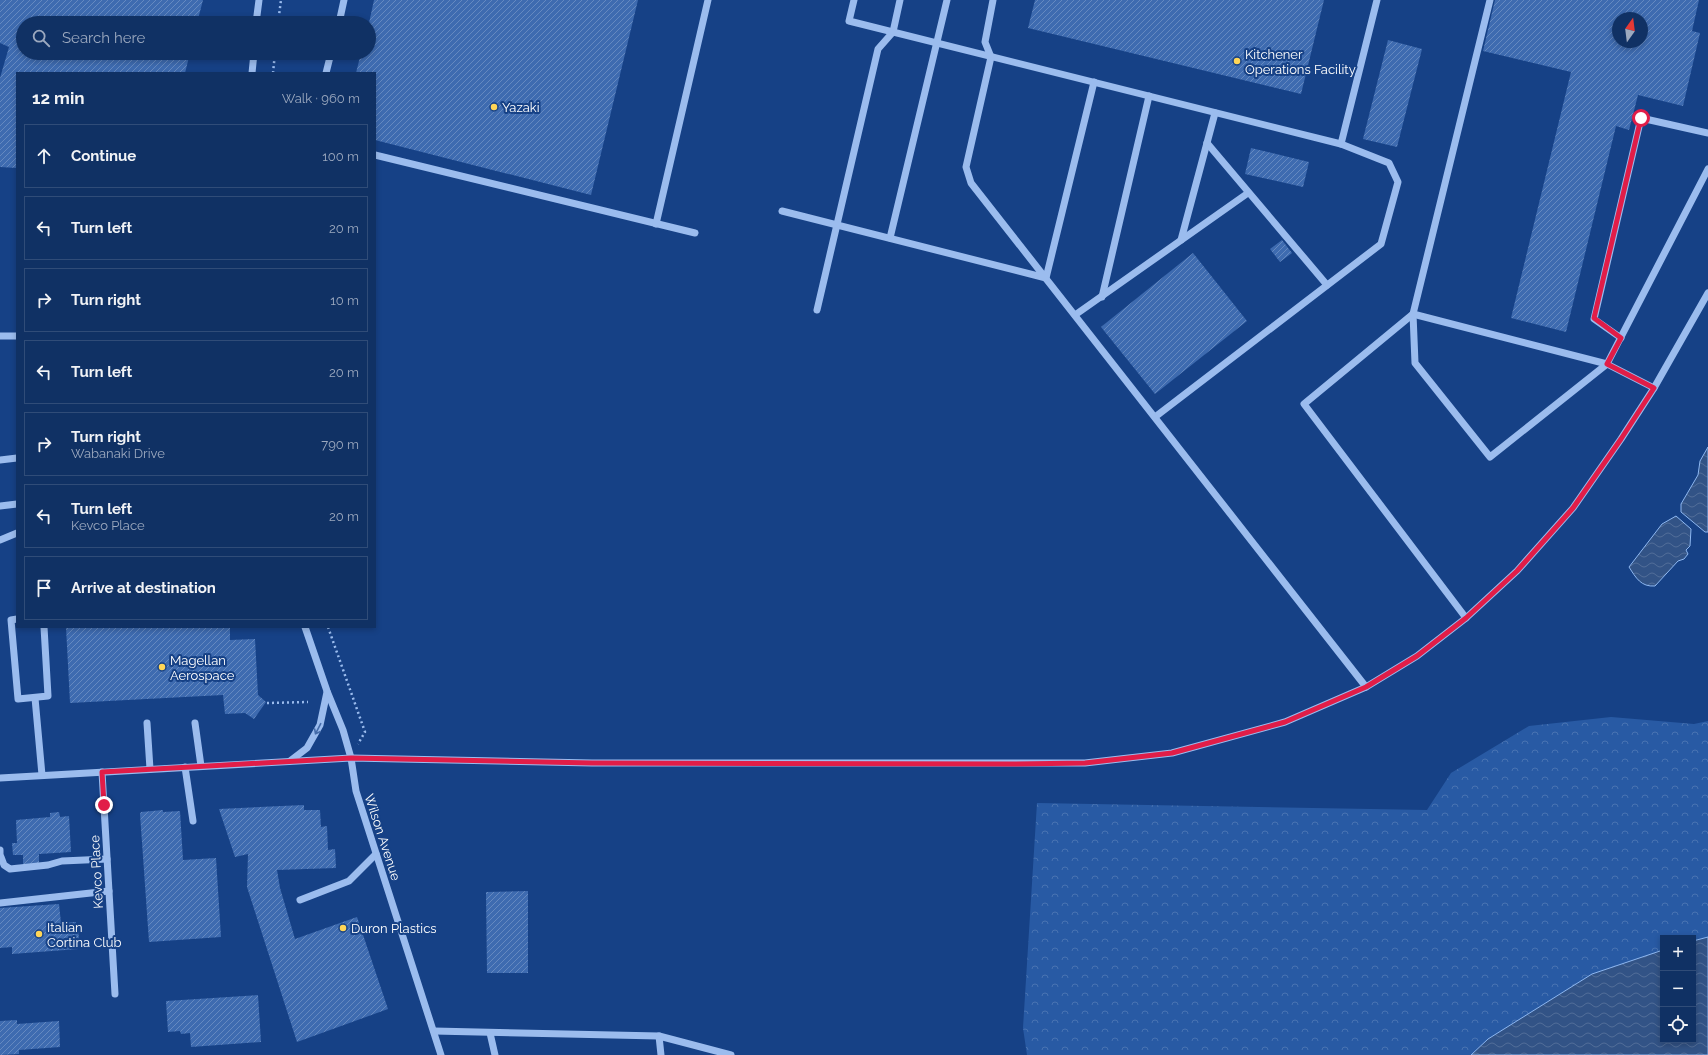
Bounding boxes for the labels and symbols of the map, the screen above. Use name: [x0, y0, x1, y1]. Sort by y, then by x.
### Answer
north arrow: [1612, 12, 1648, 48]
place label: Kitchener Operations Facility: [1245, 47, 1356, 77]
marker: Kitchener Operations Facility: [1232, 56, 1242, 66]
place label: Yazaki: [502, 100, 540, 115]
marker: Yazaki: [489, 102, 499, 112]
route start: [1632, 109, 1650, 127]
place label: Magellan Aerospace: [170, 653, 235, 683]
marker: Magellan Aerospace: [157, 662, 167, 672]
one-way arrow: [314, 723, 321, 735]
street label: Wilson Avenue: [361, 792, 404, 883]
route end: [95, 796, 113, 814]
street label: Kevco Place: [87, 834, 106, 909]
place label: Italian Cortina Club: [47, 920, 122, 950]
place label: Duron Plastics: [351, 921, 437, 936]
marker: Duron Plastics: [338, 923, 348, 933]
marker: Italian Cortina Club: [34, 929, 44, 939]

